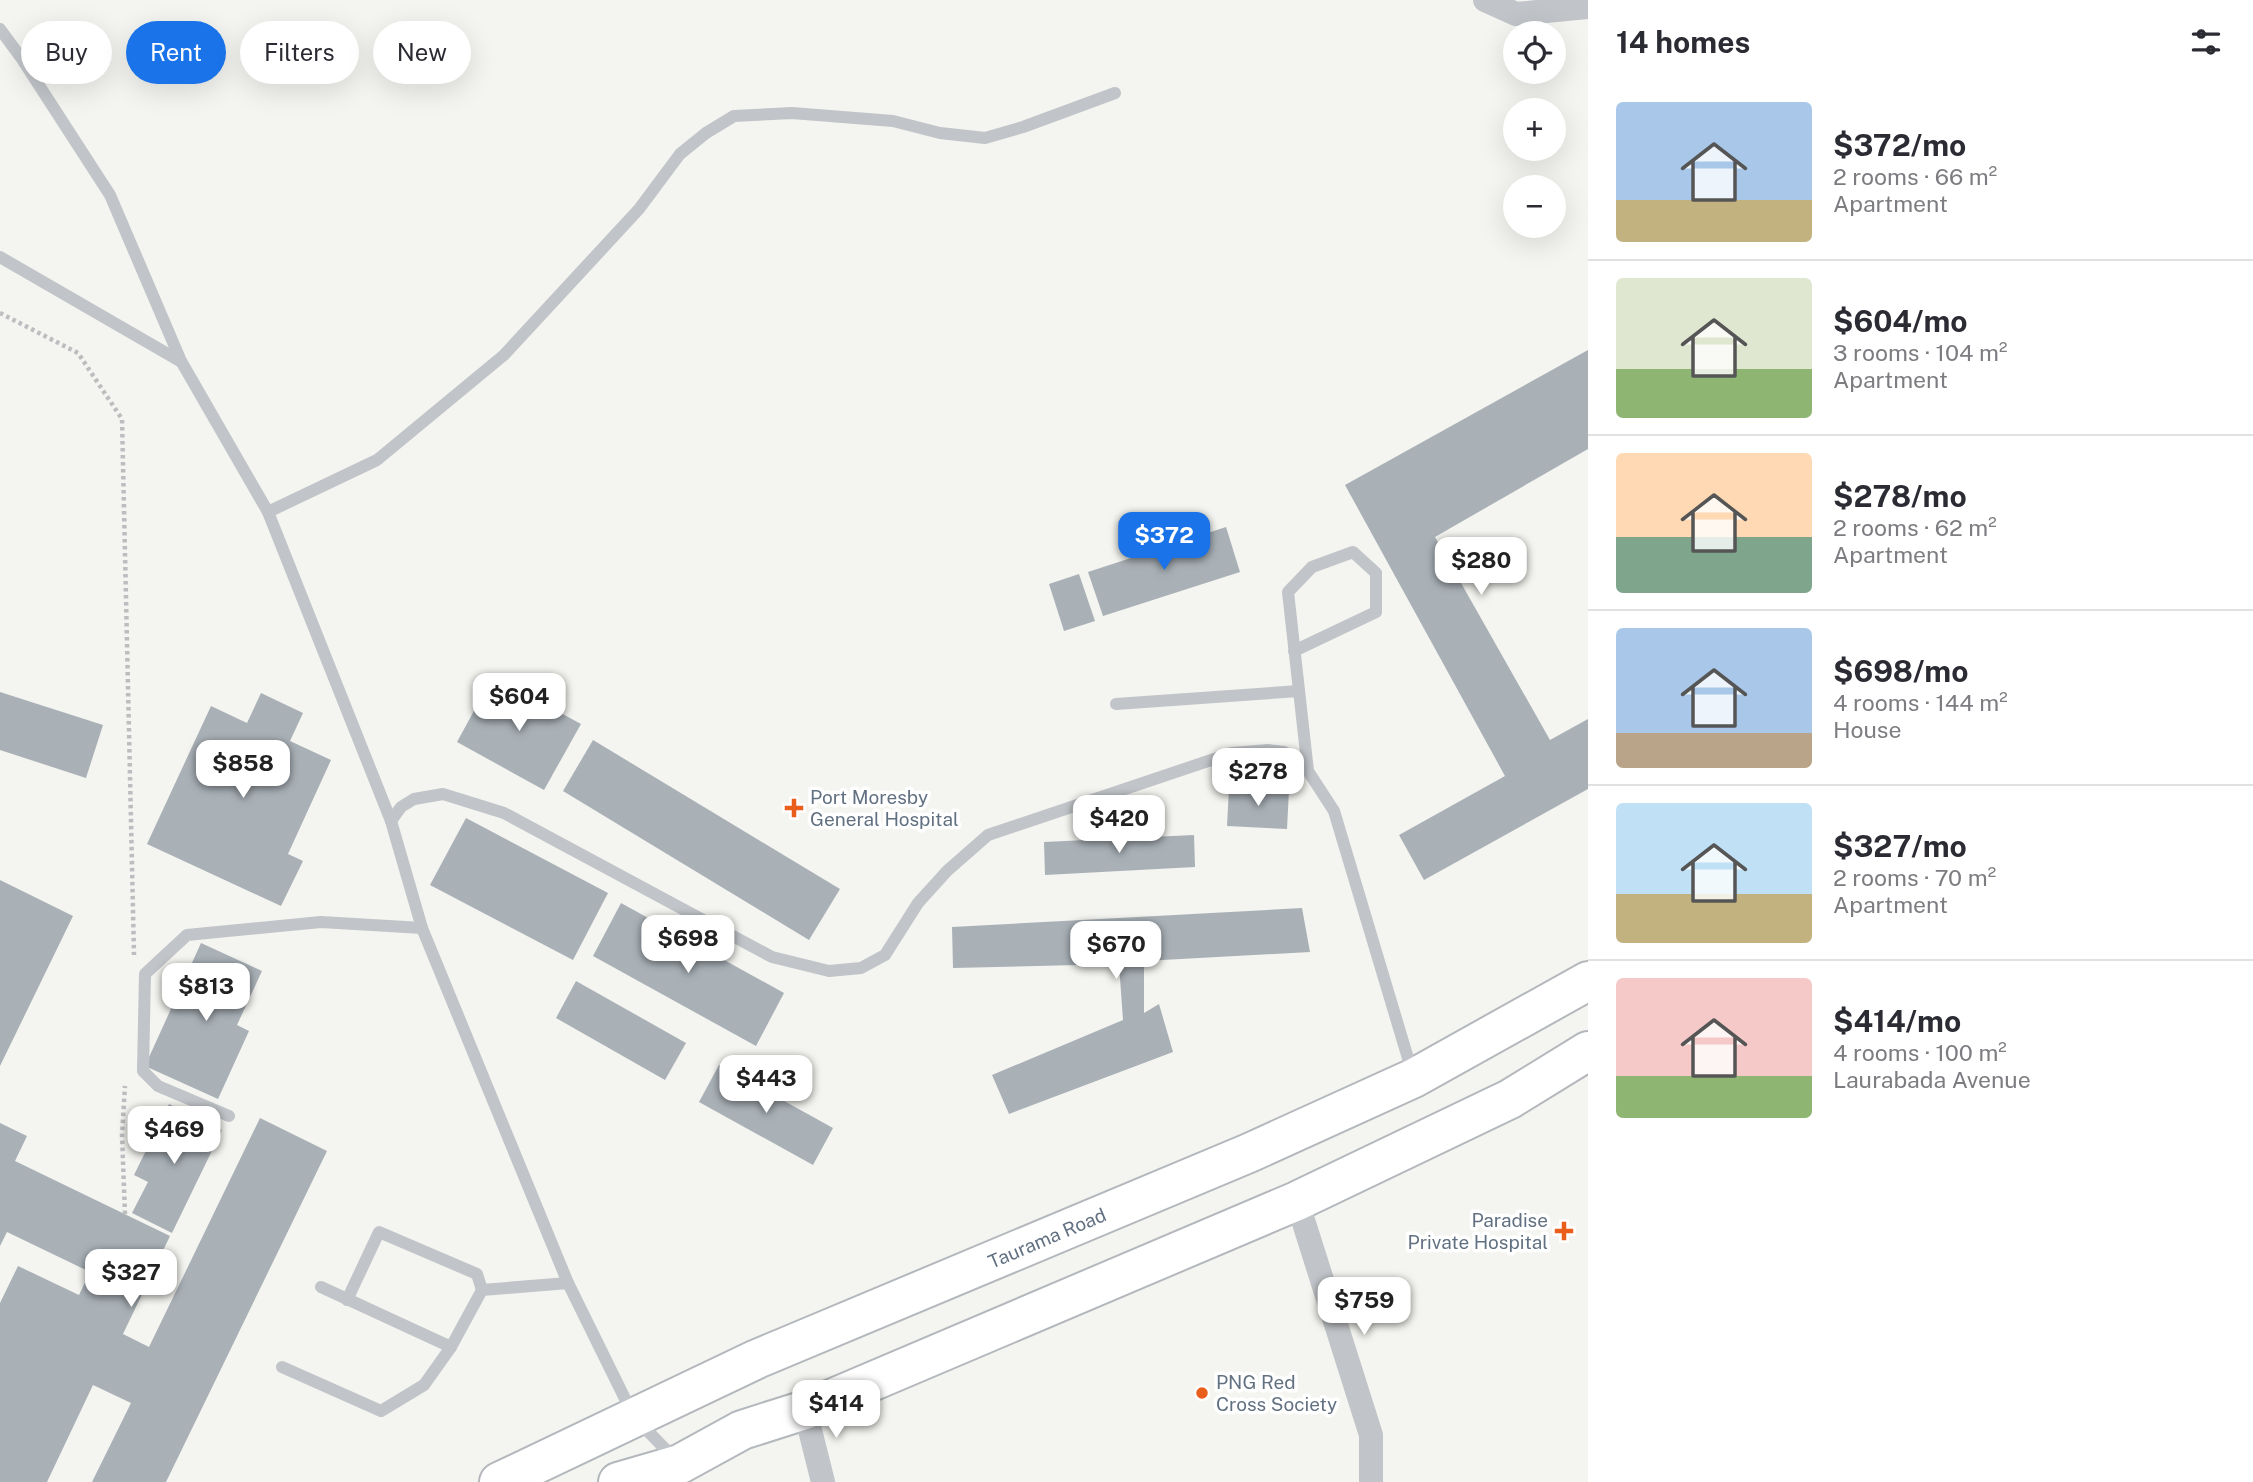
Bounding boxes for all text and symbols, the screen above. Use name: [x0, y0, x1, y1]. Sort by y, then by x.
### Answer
chip: Buy: [21, 21, 112, 84]
chip: Rent: [126, 21, 226, 84]
chip: Filters: [240, 21, 359, 84]
chip: New: [373, 21, 471, 84]
map controls: [1503, 21, 1566, 238]
button: locate: [1503, 21, 1566, 84]
icon: filters: [2187, 23, 2225, 61]
text: 14 homes: [1616, 24, 1750, 60]
button: +: [1503, 98, 1566, 161]
text: $372/mo: [1833, 127, 1966, 163]
icon: home: [1672, 130, 1756, 214]
text: 2 rooms · 66 m²: [1833, 163, 1997, 190]
button: −: [1503, 175, 1566, 238]
text: Apartment: [1833, 190, 1948, 217]
text: $604/mo: [1833, 303, 1968, 339]
icon: home: [1672, 306, 1756, 390]
text: 3 rooms · 104 m²: [1833, 339, 2007, 366]
text: Apartment: [1833, 366, 1948, 393]
text: $278/mo: [1833, 478, 1967, 514]
icon: home: [1672, 481, 1756, 565]
pin: $372: [1123, 512, 1205, 572]
text: 2 rooms · 62 m²: [1833, 514, 1997, 541]
text: $372: [1134, 521, 1194, 548]
pin: $280: [1440, 538, 1522, 597]
text: Apartment: [1833, 541, 1948, 568]
text: $280: [1451, 546, 1511, 573]
text: $698/mo: [1833, 653, 1969, 689]
icon: home: [1672, 656, 1756, 740]
pin: $604: [478, 674, 560, 733]
text: $604: [489, 682, 549, 709]
text: 4 rooms · 144 m²: [1833, 689, 2008, 716]
text: House: [1833, 716, 1901, 743]
pin: $858: [202, 740, 284, 800]
pin: $278: [1217, 748, 1299, 808]
text: $858: [212, 749, 274, 776]
text: $278: [1228, 757, 1288, 784]
place label: Port Moresby General Hospital: [810, 786, 959, 830]
pin: $420: [1078, 796, 1160, 855]
marker: Port Moresby General Hospital: [784, 798, 804, 818]
text: $420: [1089, 804, 1149, 831]
text: $327/mo: [1833, 828, 1967, 864]
icon: home: [1672, 831, 1756, 915]
text: 2 rooms · 70 m²: [1833, 864, 1996, 891]
text: Apartment: [1833, 891, 1948, 918]
pin: $698: [647, 916, 729, 975]
pin: $670: [1075, 922, 1157, 981]
text: $698: [657, 924, 719, 951]
text: $670: [1086, 930, 1146, 957]
pin: $813: [165, 964, 247, 1023]
text: $813: [178, 972, 234, 999]
text: $414/mo: [1833, 1003, 1961, 1039]
icon: home: [1672, 1006, 1756, 1090]
text: 4 rooms · 100 m²: [1833, 1039, 2007, 1066]
pin: $443: [725, 1056, 807, 1115]
text: $443: [735, 1064, 797, 1091]
text: Laurabada Avenue: [1833, 1066, 2031, 1093]
pin: $469: [133, 1106, 215, 1166]
text: $469: [143, 1115, 205, 1142]
street label: Taurama Road: [985, 1203, 1109, 1273]
place label: Paradise Private Hospital: [1408, 1209, 1548, 1253]
marker: Paradise Private Hospital: [1554, 1221, 1574, 1241]
pin: $327: [90, 1250, 172, 1309]
text: $327: [101, 1258, 161, 1285]
pin: $759: [1323, 1278, 1405, 1337]
text: $759: [1334, 1286, 1394, 1313]
place label: PNG Red Cross Society: [1216, 1371, 1337, 1415]
pin: $414: [795, 1380, 877, 1440]
marker: PNG Red Cross Society: [1194, 1385, 1210, 1401]
text: $414: [808, 1389, 864, 1416]

